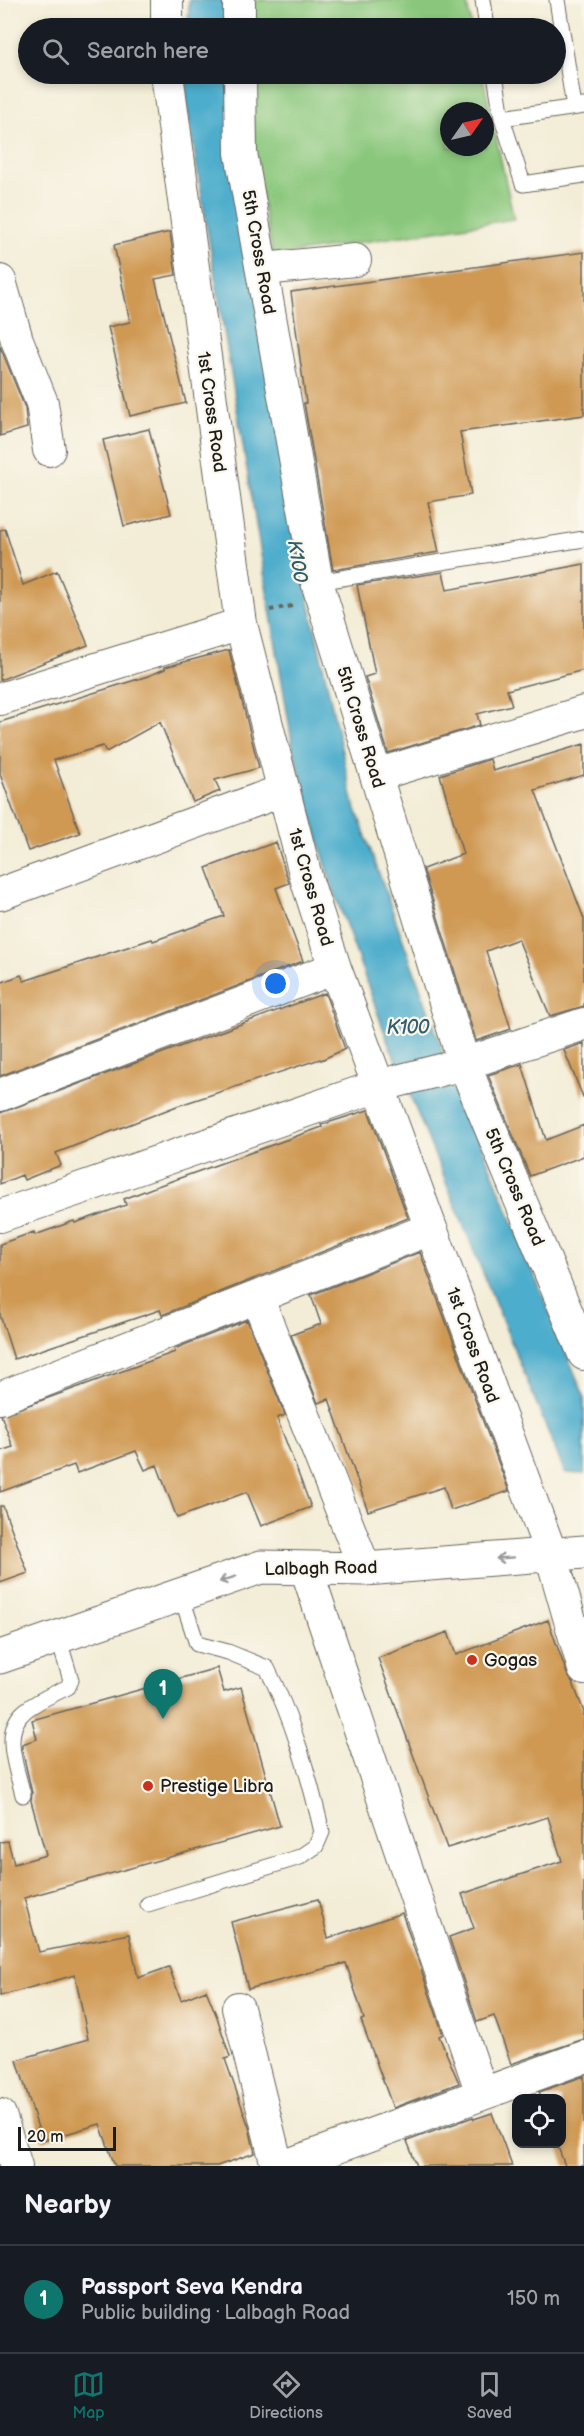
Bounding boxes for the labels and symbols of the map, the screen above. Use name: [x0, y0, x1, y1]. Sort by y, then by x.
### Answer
north arrow: [440, 102, 494, 156]
street label: 5th Cross Road: [237, 188, 280, 316]
street label: 1st Cross Road: [193, 350, 230, 474]
water label: K100: [282, 538, 312, 585]
street label: 5th Cross Road: [332, 664, 389, 790]
street label: 1st Cross Road: [284, 826, 337, 948]
your location: [261, 969, 290, 998]
water label: K100: [387, 1016, 430, 1040]
street label: 5th Cross Road: [480, 1125, 549, 1249]
street label: 1st Cross Road: [442, 1284, 503, 1406]
one-way arrow: [495, 1553, 515, 1564]
street label: Lalbagh Road: [264, 1557, 378, 1580]
one-way arrow: [219, 1574, 238, 1585]
place label: Gogas: [484, 1650, 537, 1671]
marker: Gogas: [465, 1653, 479, 1667]
pin: 1: [144, 1670, 182, 1719]
place label: Prestige Libra: [160, 1776, 274, 1797]
marker: Prestige Libra: [141, 1779, 155, 1793]
scale bar: [18, 2124, 116, 2152]

